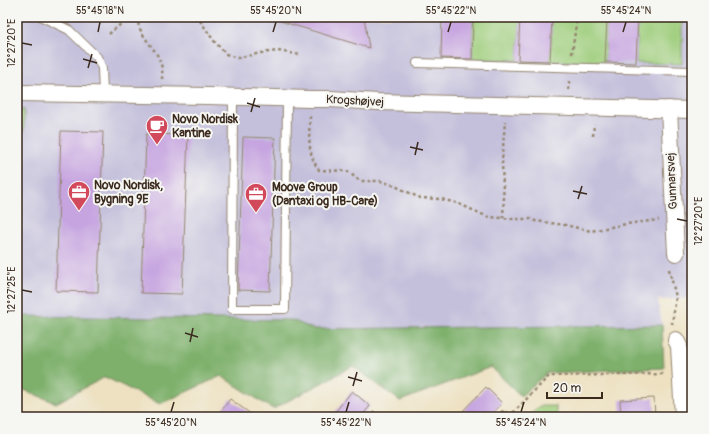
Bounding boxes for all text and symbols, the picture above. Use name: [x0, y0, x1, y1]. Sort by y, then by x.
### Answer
text: 55°45'18"N: [76, 5, 124, 17]
text: 55°45'20"N: [250, 5, 302, 17]
text: 55°45'22"N: [426, 5, 476, 17]
text: 55°45'24"N: [601, 5, 652, 17]
text: 12°27'20"E: [6, 19, 18, 67]
street label: Krogshøjvej: [326, 92, 385, 110]
place label: Novo Nordisk Kantine: [172, 112, 239, 141]
cafe icon: Novo Nordisk Kantine: [144, 113, 170, 146]
street label: Gunnarsvej: [663, 152, 681, 210]
place label: Novo Nordisk, Bygning 9E: [94, 178, 163, 207]
office icon: Novo Nordisk, Bygning 9E: [66, 179, 92, 212]
place label: Moove Group (Dantaxi og HB-Care): [272, 180, 378, 209]
office icon: Moove Group (Dantaxi og HB-Care): [243, 181, 269, 214]
text: 12°27'20"E: [693, 197, 705, 245]
text: 12°27'25"E: [6, 266, 18, 314]
scale bar: [547, 374, 602, 400]
text: 20 m: [553, 381, 582, 396]
text: 55°45'20"N: [145, 417, 197, 429]
text: 55°45'22"N: [321, 417, 371, 429]
text: 55°45'24"N: [496, 417, 547, 429]

